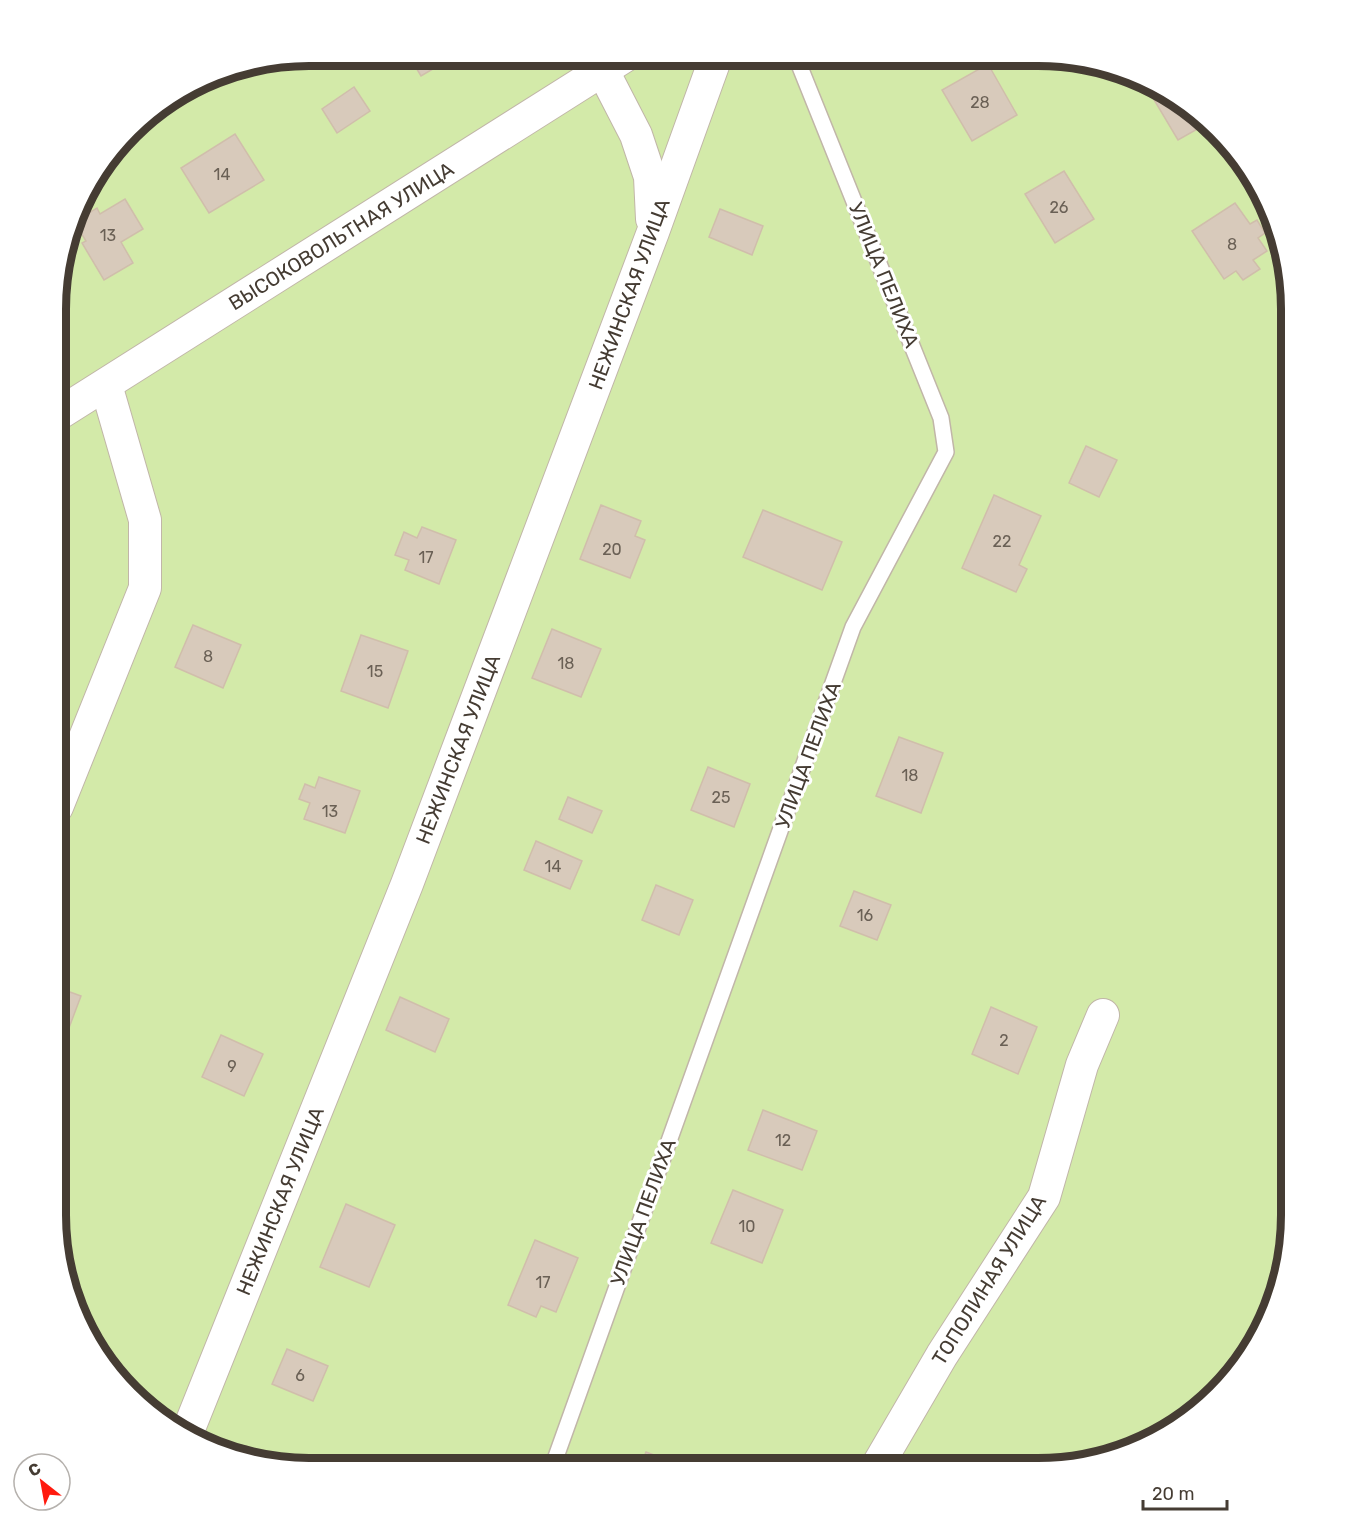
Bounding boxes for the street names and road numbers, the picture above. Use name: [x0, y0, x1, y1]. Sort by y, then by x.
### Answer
street label: ВЫСОКОВОЛЬТНАЯ УЛИЦА: [224, 157, 458, 315]
street label: НЕЖИНСКАЯ УЛИЦА: [583, 195, 675, 393]
street label: УЛИЦА ПЕЛИХА: [844, 199, 924, 351]
street label: НЕЖИНСКАЯ УЛИЦА: [411, 651, 505, 847]
street label: УЛИЦА ПЕЛИХА: [770, 678, 846, 832]
street label: НЕЖИНСКАЯ УЛИЦА: [231, 1103, 329, 1299]
street label: УЛИЦА ПЕЛИХА: [605, 1135, 681, 1289]
street label: ТОПОЛИНАЯ УЛИЦА: [927, 1191, 1051, 1369]

